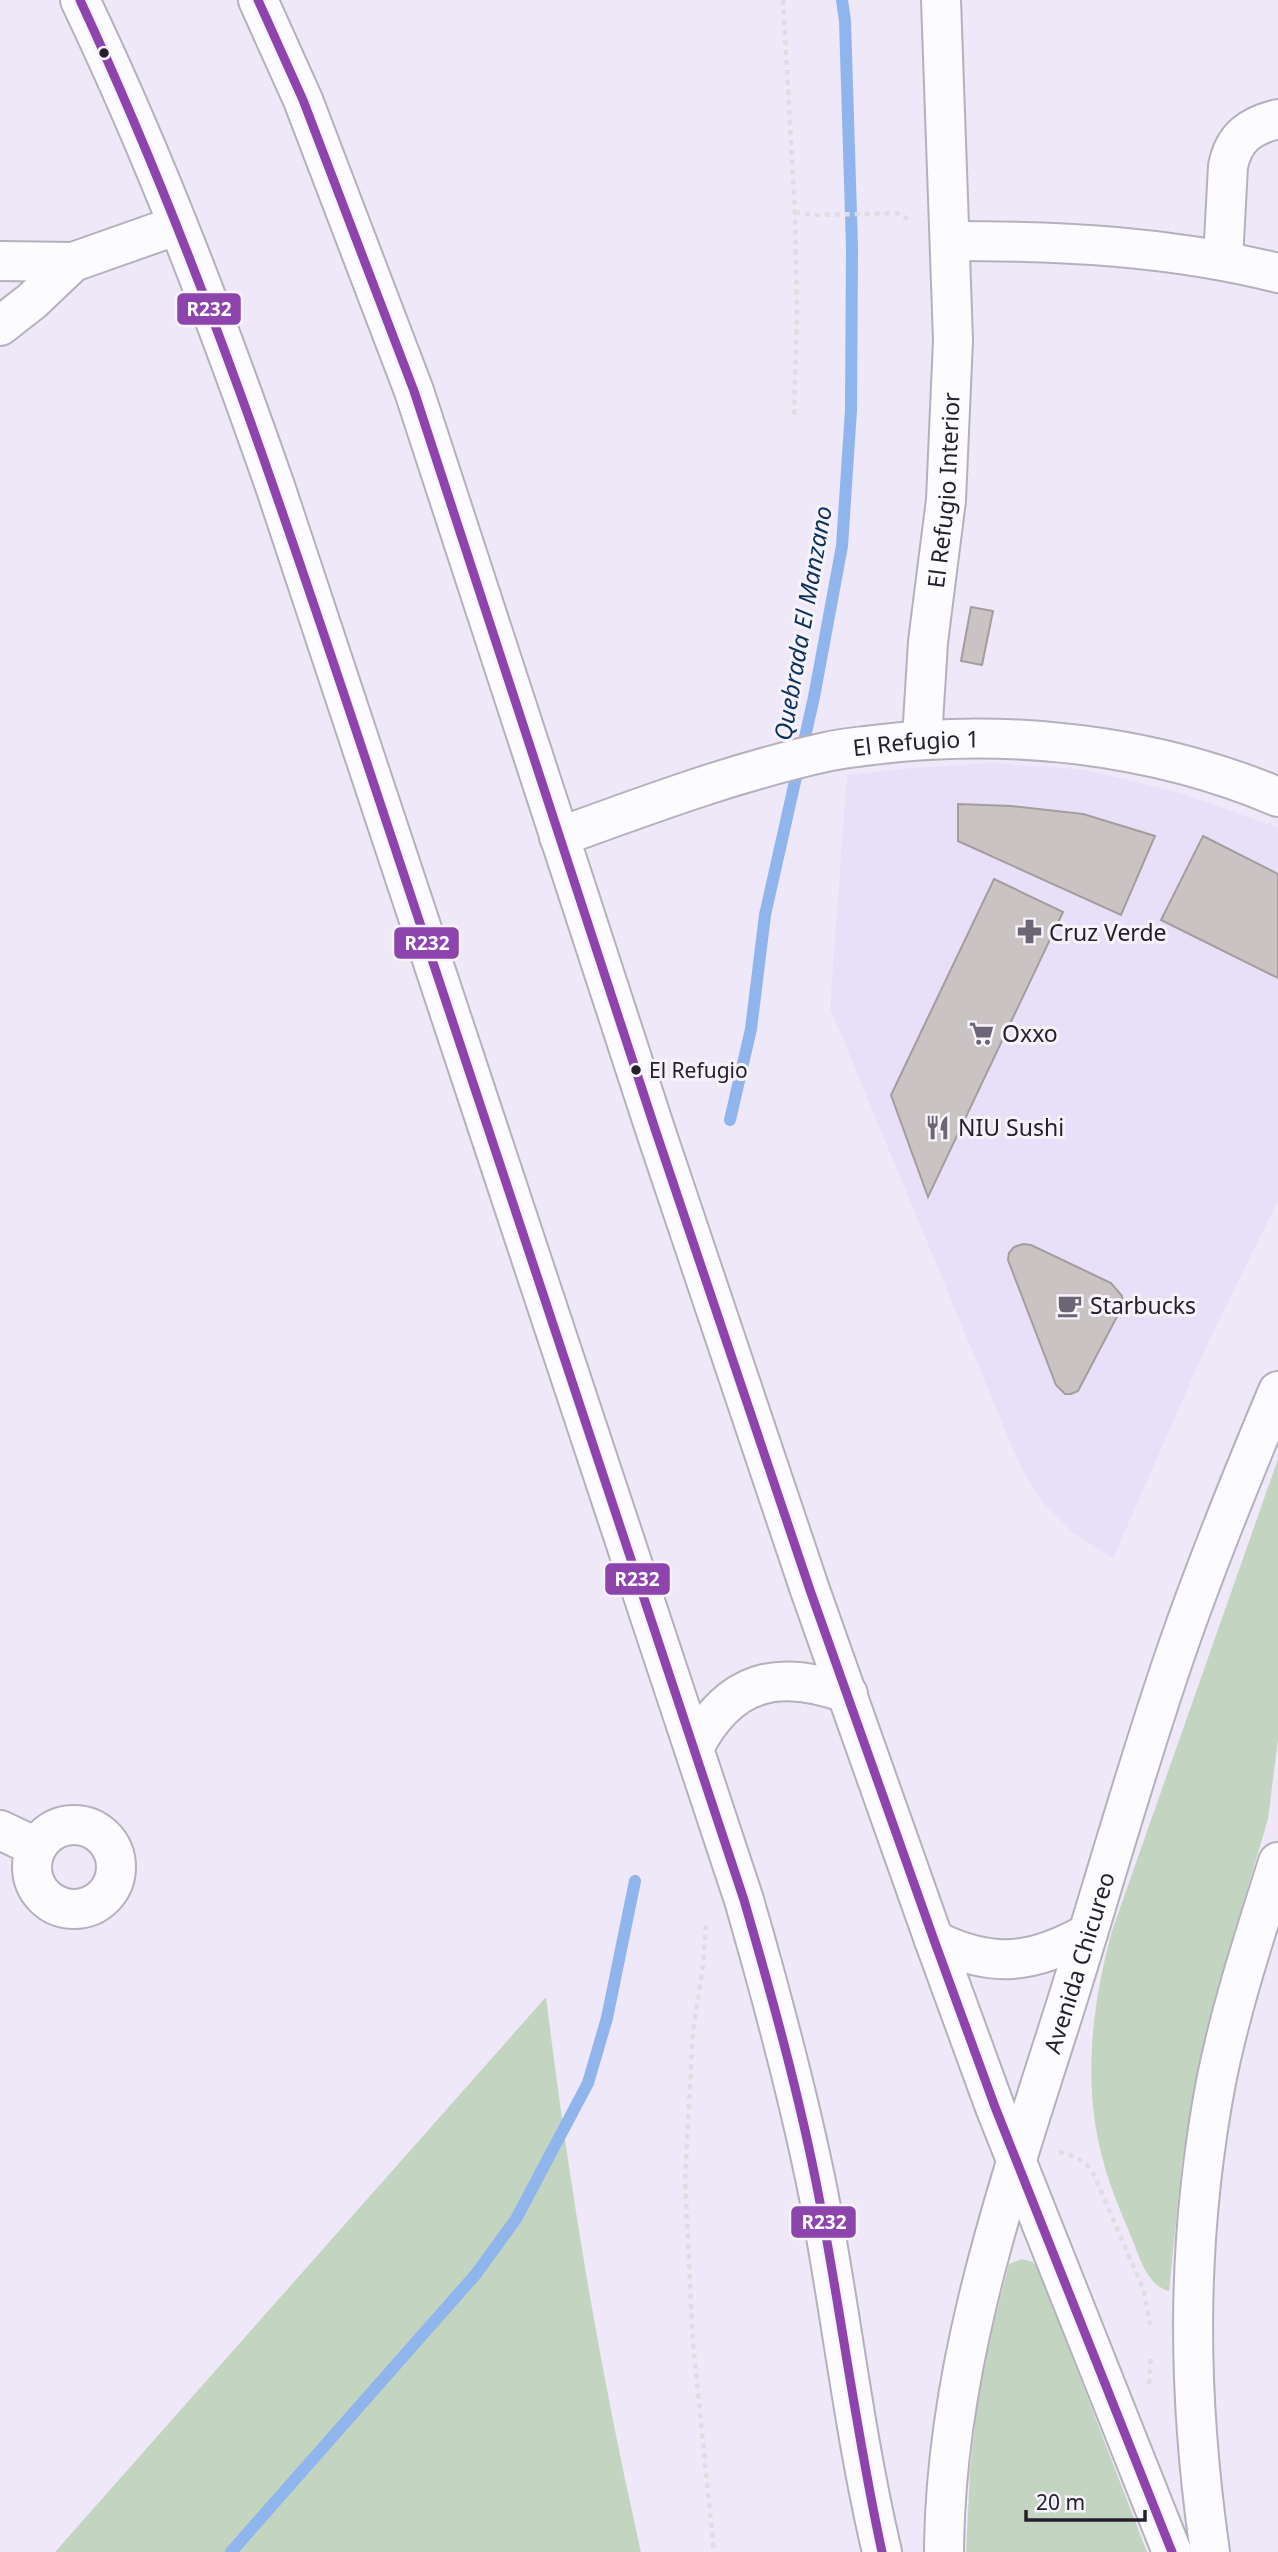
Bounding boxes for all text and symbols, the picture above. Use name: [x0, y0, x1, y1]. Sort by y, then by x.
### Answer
unlabelled marker: [97, 46, 111, 60]
line badge: R232: [176, 292, 242, 326]
text: R232: [186, 296, 232, 322]
street label: El Refugio Interior: [919, 391, 967, 590]
water label: Quebrada El Manzano: [765, 503, 839, 743]
street label: El Refugio 1: [851, 722, 979, 763]
place label: Cruz Verde: [1049, 916, 1167, 948]
pharmacy icon: Cruz Verde: [1015, 918, 1043, 946]
line badge: R232: [393, 926, 460, 960]
text: R232: [404, 930, 450, 956]
place label: Oxxo: [1002, 1017, 1058, 1049]
supermarket icon: Oxxo: [968, 1019, 996, 1047]
place label: El Refugio: [649, 1056, 748, 1084]
marker: El Refugio: [629, 1063, 643, 1077]
place label: NIU Sushi: [958, 1111, 1064, 1143]
restaurant icon: NIU Sushi: [924, 1113, 952, 1141]
place label: Starbucks: [1090, 1289, 1196, 1321]
cafe icon: Starbucks: [1056, 1291, 1084, 1319]
line badge: R232: [604, 1562, 671, 1596]
text: R232: [614, 1566, 660, 1592]
street label: Avenida Chicureo: [1035, 1868, 1122, 2057]
line badge: R232: [790, 2205, 857, 2239]
text: R232: [801, 2209, 847, 2235]
scale bar: [1026, 2478, 1145, 2522]
text: 20 m: [1036, 2488, 1085, 2516]

